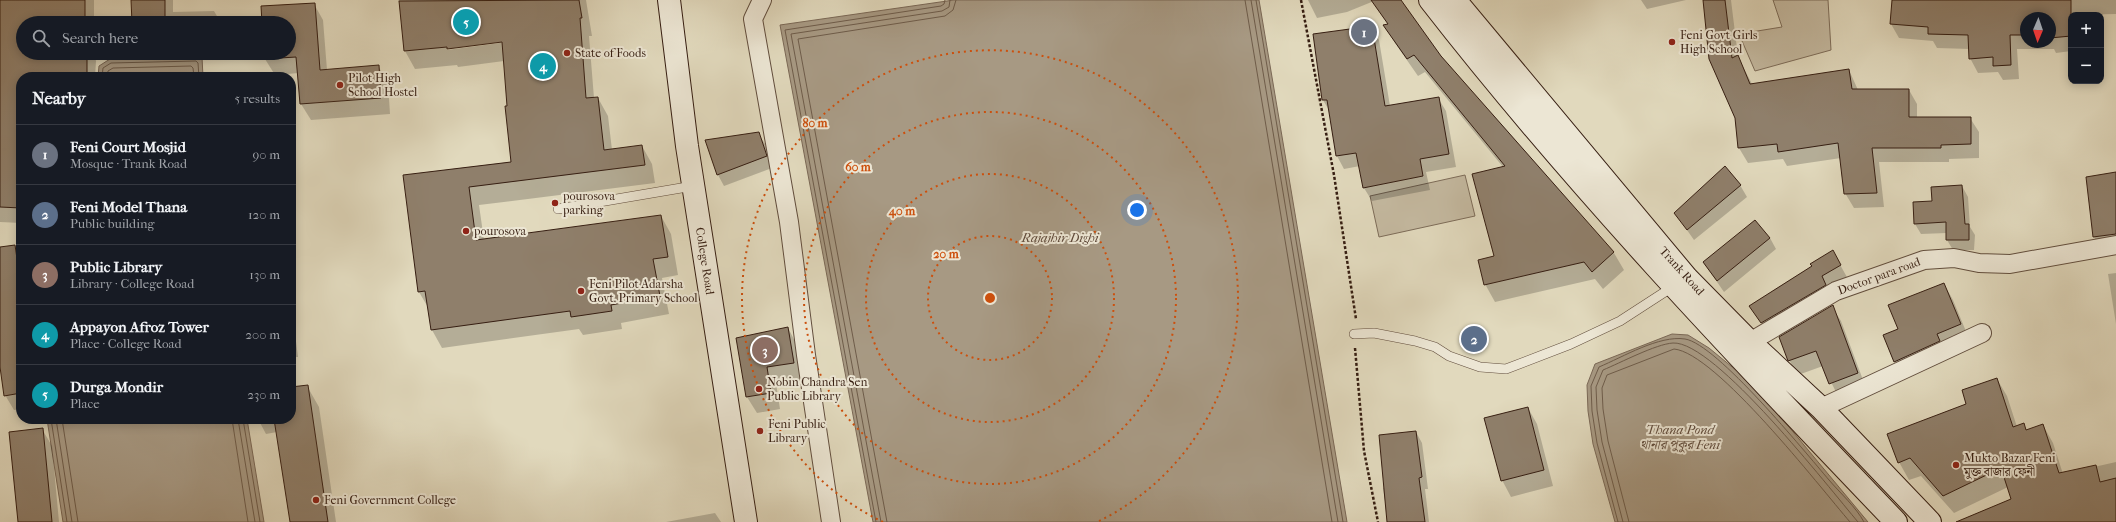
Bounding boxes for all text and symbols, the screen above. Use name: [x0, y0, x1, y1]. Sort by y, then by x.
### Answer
pin: 5: [453, 7, 479, 37]
north arrow: [2020, 12, 2056, 48]
map controls: [2068, 12, 2104, 84]
button: +: [2068, 12, 2104, 48]
search box: [16, 16, 296, 60]
pin: 1: [1351, 17, 1377, 47]
icon: search: [30, 27, 52, 49]
place label: Feni Govt Girls High School: [1680, 28, 1758, 56]
text: Search here: [62, 29, 138, 47]
marker: Feni Govt Girls High School: [1667, 37, 1677, 47]
place label: State of Foods: [575, 46, 646, 60]
marker: State of Foods: [562, 48, 572, 58]
button: −: [2068, 48, 2104, 84]
pin: 4: [530, 51, 556, 81]
place label: Pilot High School Hostel: [348, 71, 418, 99]
marker: Pilot High School Hostel: [335, 80, 345, 90]
text: Nearby: [32, 88, 86, 108]
text: 5 results: [235, 91, 280, 106]
text: 80 m: [802, 116, 829, 130]
text: Feni Court Mosjid: [70, 138, 186, 156]
text: 1: [43, 147, 47, 162]
text: 90 m: [252, 147, 280, 162]
text: Mosque · Trank Road: [70, 156, 187, 171]
text: 60 m: [845, 160, 872, 174]
place label: pourosova parking: [562, 189, 616, 217]
text: Feni Model Thana: [70, 198, 187, 216]
marker: pourosova parking: [550, 198, 560, 208]
your location: [1127, 200, 1147, 220]
text: 40 m: [888, 204, 916, 219]
text: 2: [42, 207, 48, 222]
text: 120 m: [248, 207, 280, 222]
text: Public building: [70, 216, 155, 231]
place label: pourosova: [473, 224, 527, 238]
marker: pourosova: [461, 226, 471, 236]
street label: College Road: [693, 226, 717, 296]
water label: Rajajhir Dighi: [1021, 230, 1100, 245]
street label: Trank Road: [1657, 244, 1708, 298]
text: 20 m: [933, 247, 960, 261]
street label: Doctor para road: [1836, 254, 1923, 297]
text: Public Library: [70, 258, 162, 276]
text: 3: [42, 267, 48, 282]
text: 130 m: [249, 267, 280, 282]
text: Library · College Road: [70, 276, 194, 291]
place label: Feni Pilot Adarsha Govt. Primary School: [589, 277, 698, 305]
marker: Feni Pilot Adarsha Govt. Primary School: [576, 286, 586, 296]
centre of rings: [983, 291, 997, 305]
text: Appayon Afroz Tower: [70, 318, 209, 336]
pin: 2: [1461, 324, 1487, 354]
text: 4: [41, 327, 49, 342]
text: 200 m: [245, 327, 280, 342]
pin: 3: [752, 335, 778, 365]
text: Place · College Road: [70, 336, 182, 351]
place label: Nobin Chandra Sen Public Library: [767, 375, 867, 403]
text: Durga Mondir: [70, 378, 163, 396]
marker: Nobin Chandra Sen Public Library: [754, 384, 764, 394]
text: 5: [42, 387, 48, 402]
text: 230 m: [247, 387, 280, 402]
text: Place: [70, 396, 100, 411]
place label: Feni Public Library: [768, 417, 826, 445]
water label: Thana Pond থানার পুকুর Feni: [1640, 422, 1721, 453]
marker: Feni Public Library: [755, 426, 765, 436]
place label: Mukto Bazar Feni মুক্ত বাজার ফেনী: [1963, 451, 2056, 480]
marker: Mukto Bazar Feni মুক্ত বাজার ফেনী: [1951, 460, 1961, 470]
place label: Feni Government College: [324, 493, 456, 507]
marker: Feni Government College: [311, 495, 321, 505]

